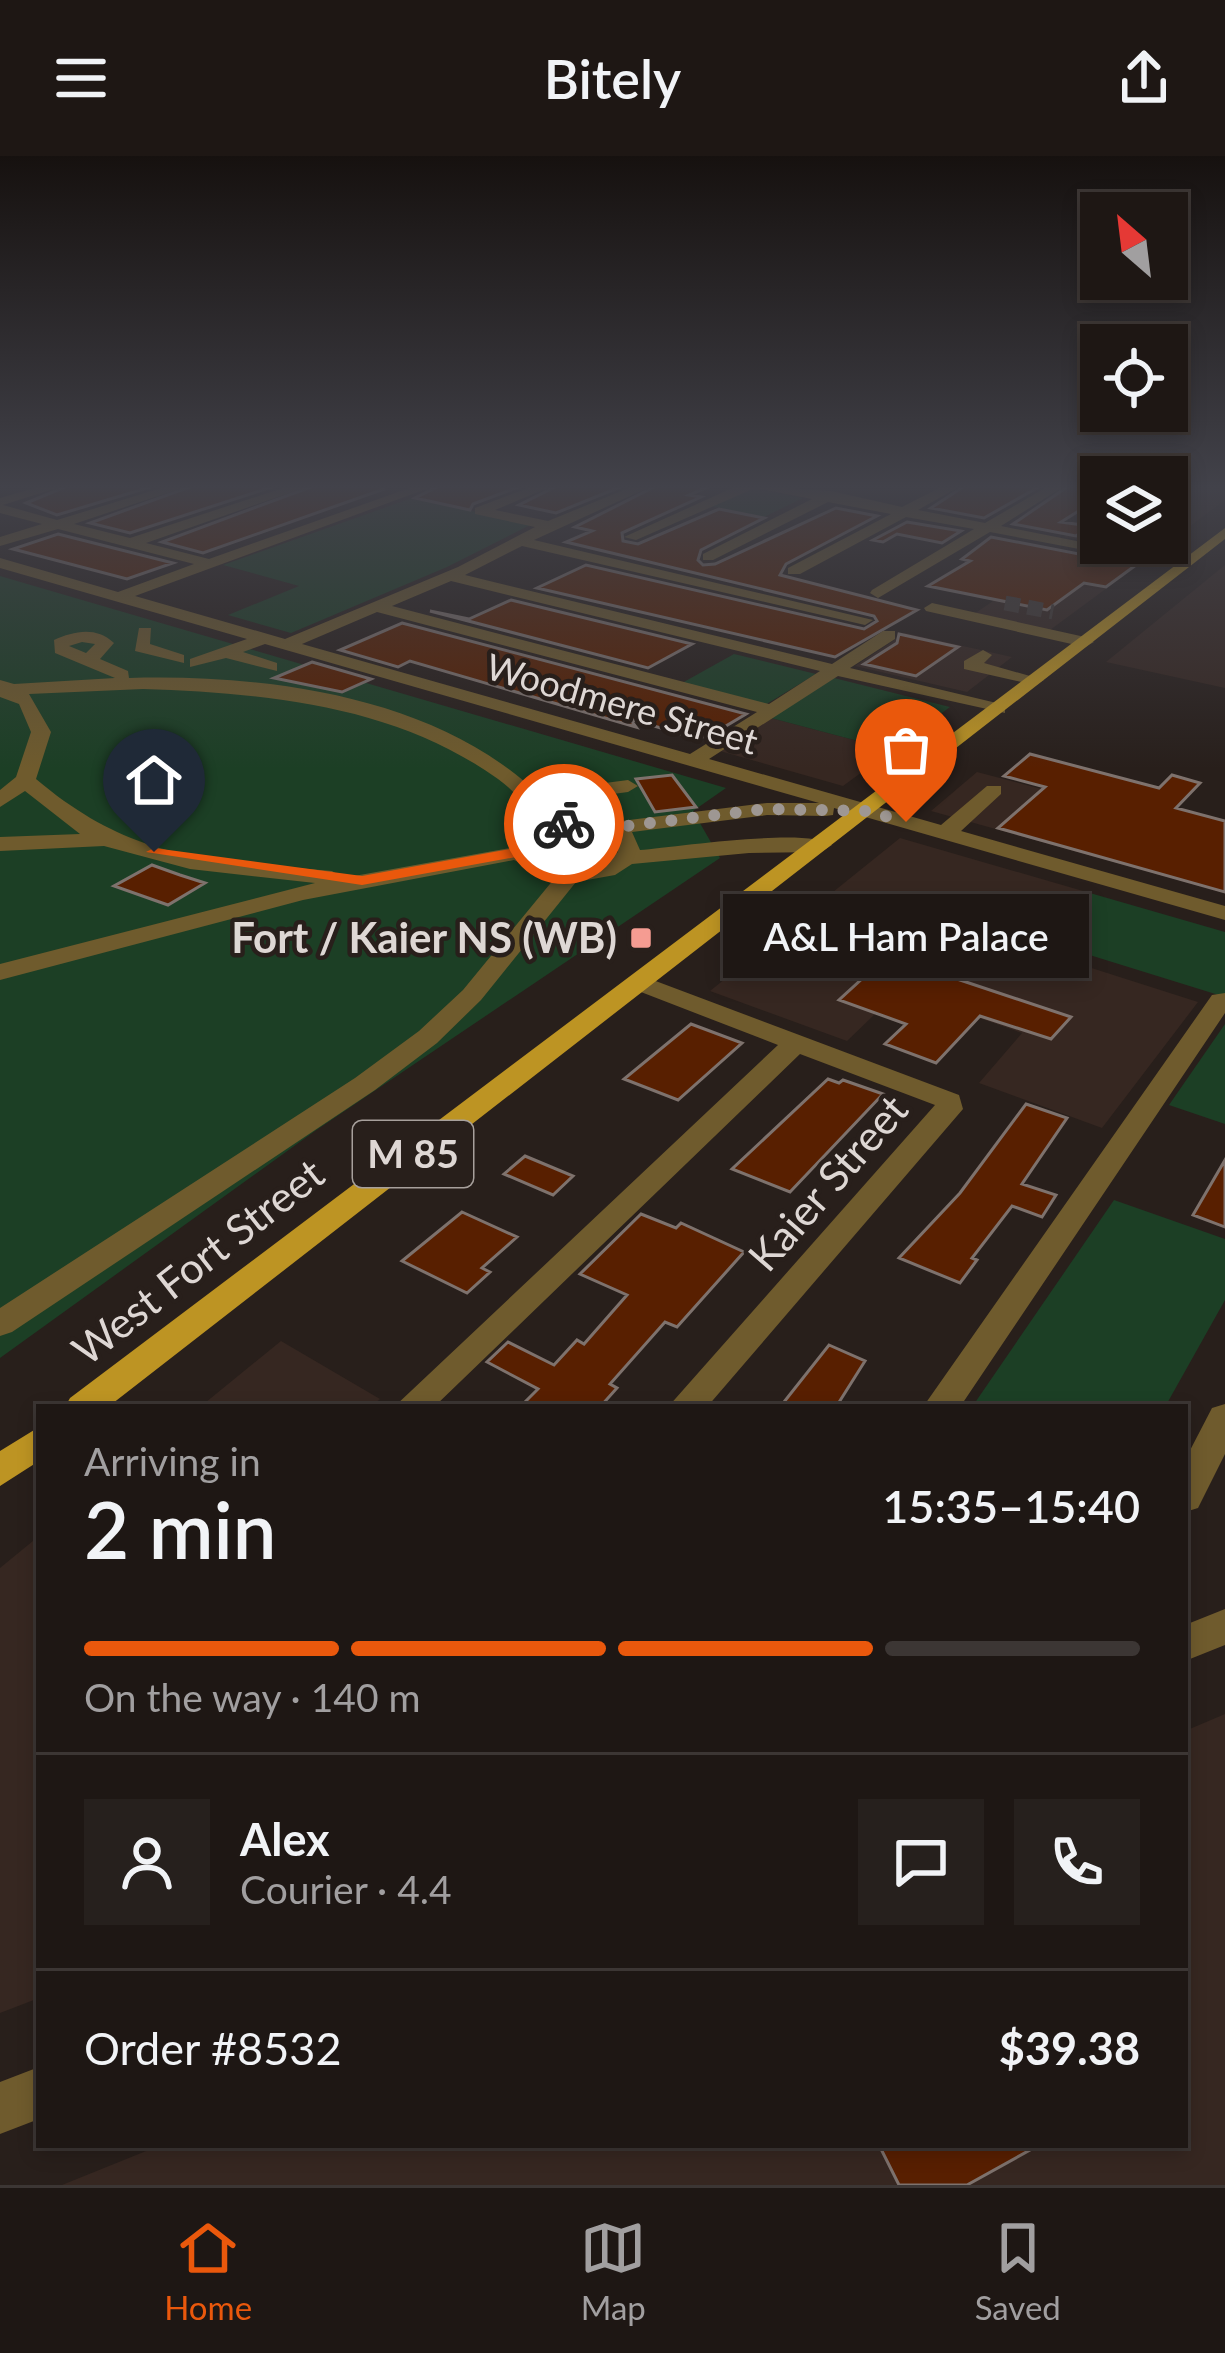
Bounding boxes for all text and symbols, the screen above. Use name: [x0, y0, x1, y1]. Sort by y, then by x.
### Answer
icon: menu: [48, 45, 114, 111]
icon: share: [1111, 45, 1177, 111]
text: Bitely: [544, 46, 681, 111]
north arrow: [1080, 192, 1188, 300]
map controls: [1080, 192, 1188, 564]
button: locate: [1080, 324, 1188, 432]
button: layers: [1080, 456, 1188, 564]
street label: Woodmere Street: [482, 643, 763, 763]
pin: [855, 699, 957, 822]
icon: bag: [873, 717, 939, 783]
pin: [103, 729, 205, 852]
icon: home: [121, 747, 187, 813]
courier: [504, 764, 624, 884]
icon: bike: [531, 791, 597, 857]
callout: A&L Ham Palace: [723, 894, 1089, 978]
place label: Fort / Kaier NS (WB): [231, 912, 617, 962]
text: A&L Ham Palace: [763, 913, 1049, 959]
marker: Fort / Kaier NS (WB): [628, 925, 654, 951]
street label: Kaier Street: [737, 1084, 917, 1280]
road number: M 85: [353, 1121, 473, 1187]
street label: West Fort Street: [62, 1148, 333, 1375]
text: Arriving in: [84, 1438, 261, 1484]
text: 15:35–15:40: [882, 1479, 1140, 1533]
text: 2 min: [84, 1482, 277, 1576]
text: On the way · 140 m: [84, 1674, 421, 1720]
button: person: [84, 1799, 210, 1925]
button: chat: [858, 1799, 984, 1925]
button: phone: [1014, 1799, 1140, 1925]
text: Alex: [240, 1812, 330, 1866]
text: Courier · 4.4: [240, 1866, 452, 1912]
text: Order #8532: [84, 2021, 342, 2075]
text: $39.38: [999, 2021, 1140, 2075]
tab: Home: [164, 2215, 252, 2327]
tab: Map: [580, 2215, 646, 2327]
tab: Saved: [975, 2215, 1061, 2327]

